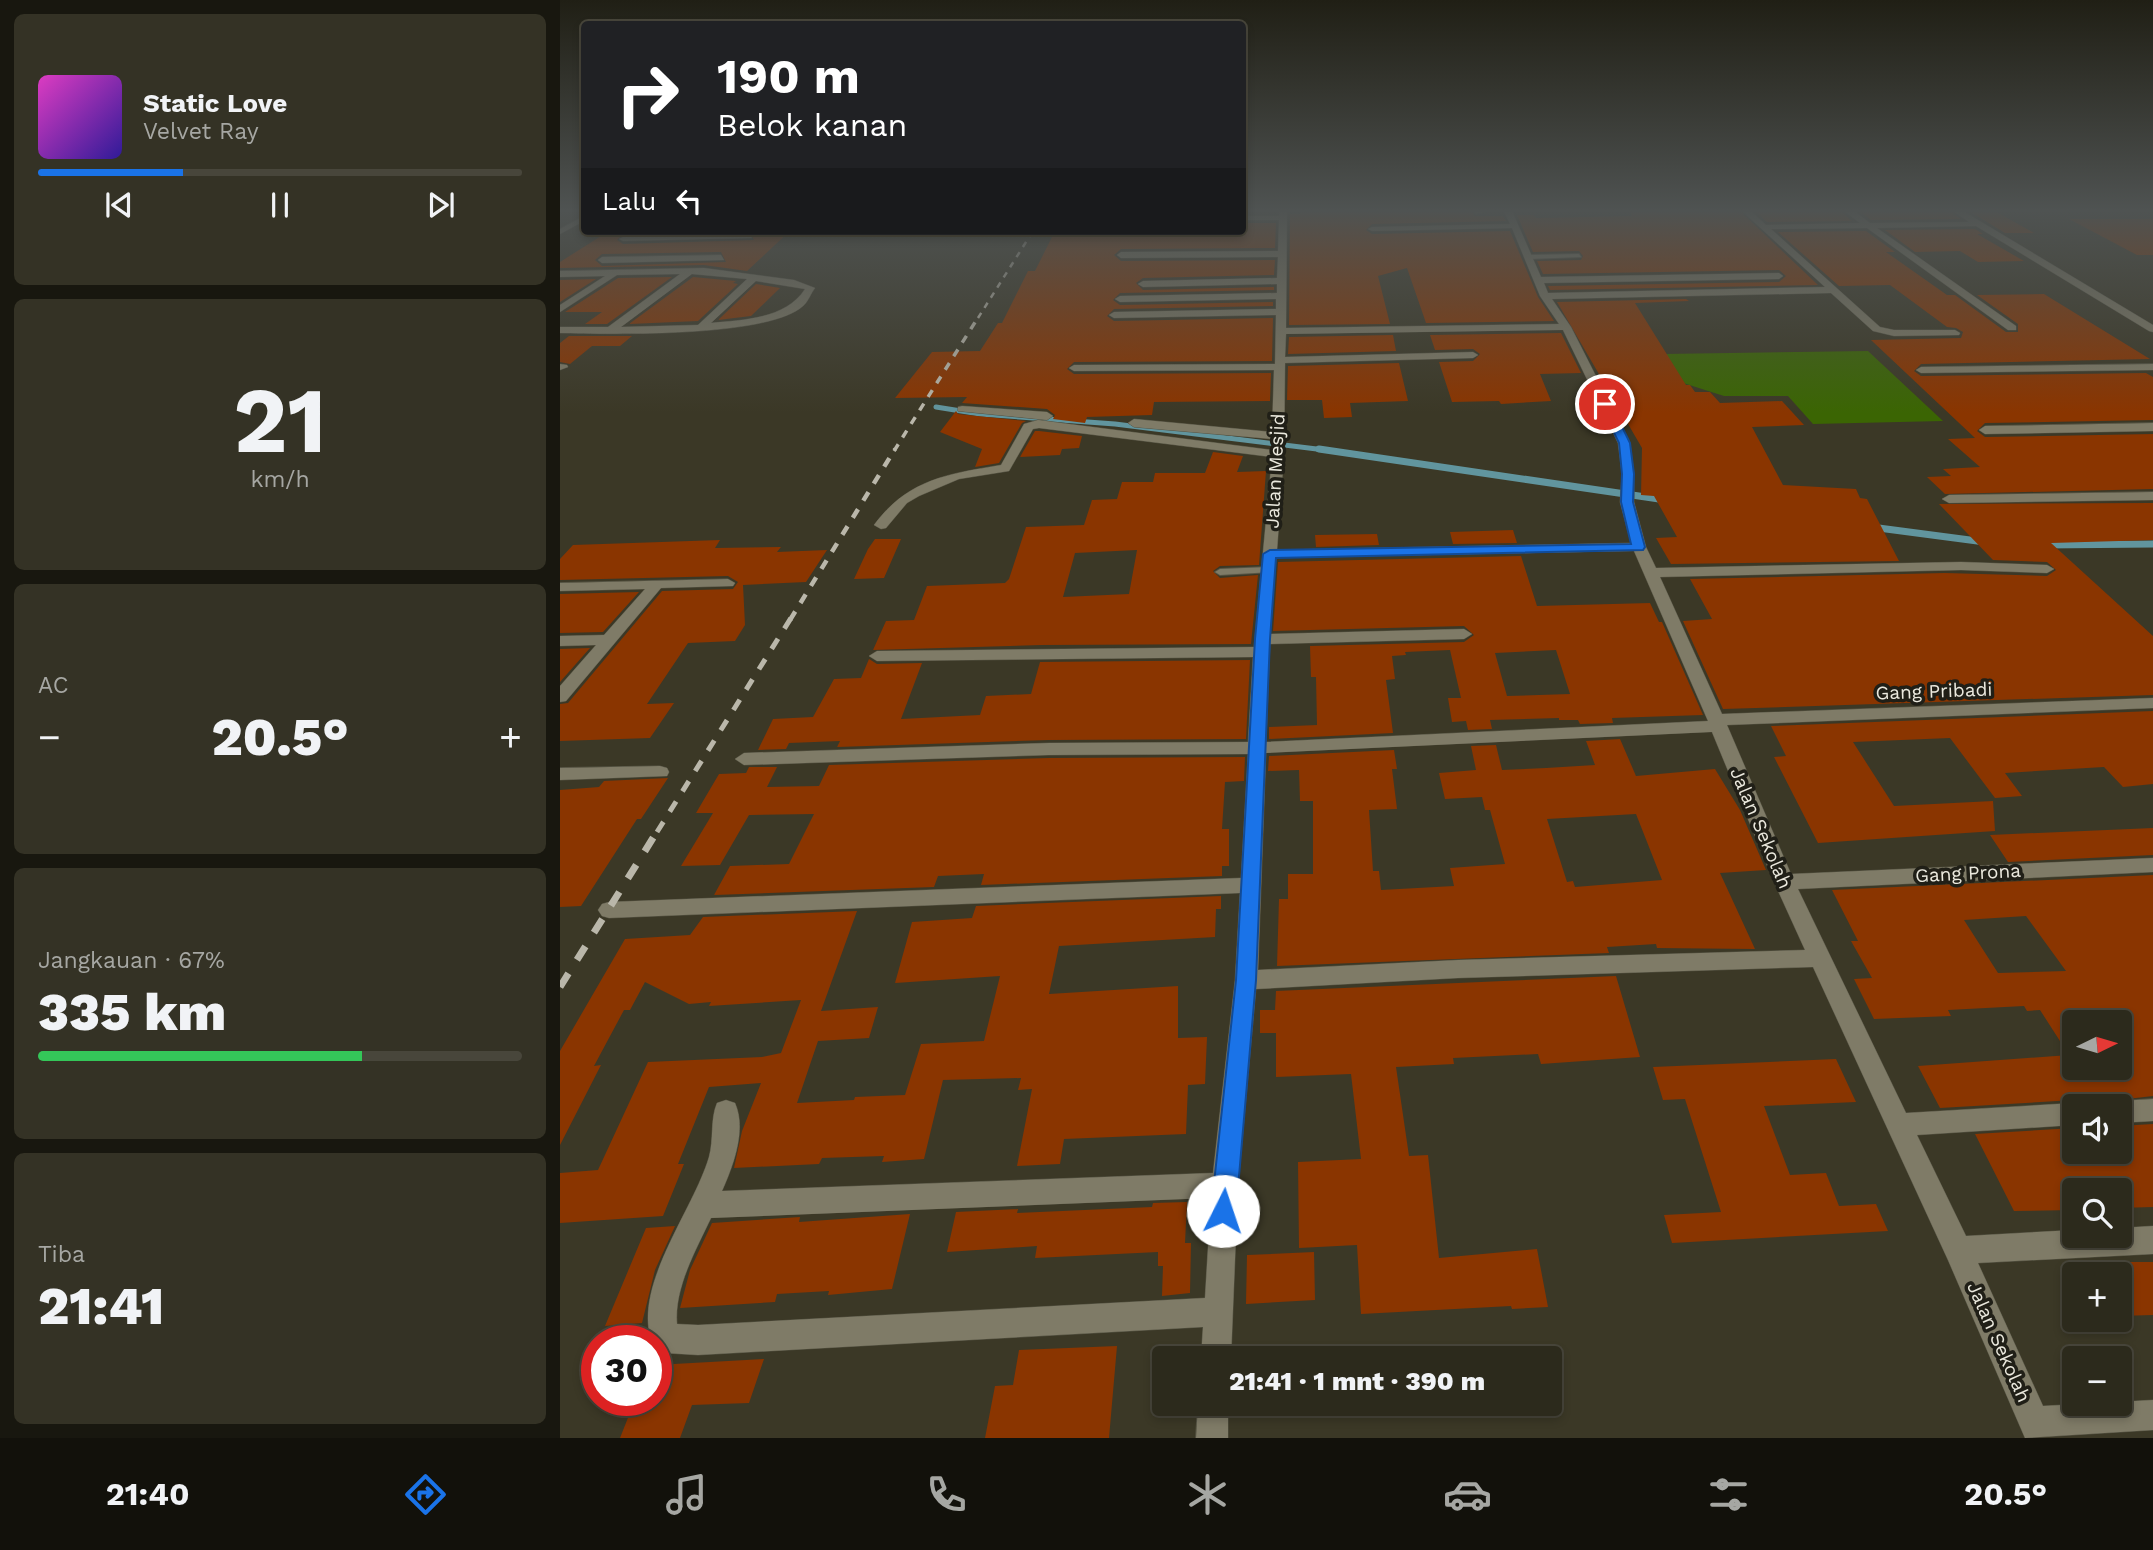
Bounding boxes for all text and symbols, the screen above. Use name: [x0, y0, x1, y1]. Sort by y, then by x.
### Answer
text: 190 m: [717, 47, 860, 105]
icon: right: [602, 49, 693, 140]
text: Static Love: [143, 88, 287, 118]
text: Belok kanan: [717, 106, 907, 144]
text: Velvet Ray: [143, 118, 259, 145]
icon: left: [670, 182, 708, 220]
icon: previous: [100, 186, 138, 224]
icon: pause: [261, 186, 299, 224]
icon: next: [422, 186, 460, 224]
text: Lalu: [602, 186, 656, 216]
text: 21: [233, 367, 327, 474]
pin: [1575, 374, 1635, 434]
icon: arrive: [1586, 385, 1624, 423]
street label: Jalan Mesjid: [1261, 413, 1289, 529]
text: km/h: [250, 466, 310, 493]
text: AC: [38, 672, 68, 699]
street label: Gang Pribadi: [1875, 677, 1993, 705]
text: 20.5°: [211, 707, 349, 768]
text: −: [38, 715, 61, 759]
text: +: [499, 715, 522, 759]
street label: Jalan Sekolah: [1725, 764, 1797, 892]
street label: Gang Prona: [1915, 859, 2022, 887]
text: Jangkauan · 67%: [38, 947, 225, 974]
text: 335 km: [38, 982, 226, 1043]
north arrow: [2062, 1010, 2132, 1080]
map controls: [2062, 1010, 2132, 1416]
button: sound: [2062, 1094, 2132, 1164]
position arrow: [1186, 1174, 1260, 1248]
button: search: [2062, 1178, 2132, 1248]
text: Tiba: [38, 1241, 85, 1268]
button: +: [2062, 1262, 2132, 1332]
text: 21:41: [38, 1276, 164, 1337]
street label: Jalan Sekolah: [1962, 1278, 2036, 1406]
speed limit sign: 30: [581, 1325, 672, 1416]
button: −: [2062, 1346, 2132, 1416]
text: 21:41 · 1 mnt · 390 m: [1229, 1366, 1485, 1396]
icon: directions: [401, 1470, 450, 1519]
icon: music: [662, 1470, 711, 1519]
icon: phone: [922, 1470, 971, 1519]
icon: climate: [1183, 1470, 1232, 1519]
icon: car: [1443, 1470, 1492, 1519]
icon: filters: [1704, 1470, 1753, 1519]
text: 21:40: [106, 1475, 190, 1513]
text: 20.5°: [1964, 1475, 2047, 1513]

